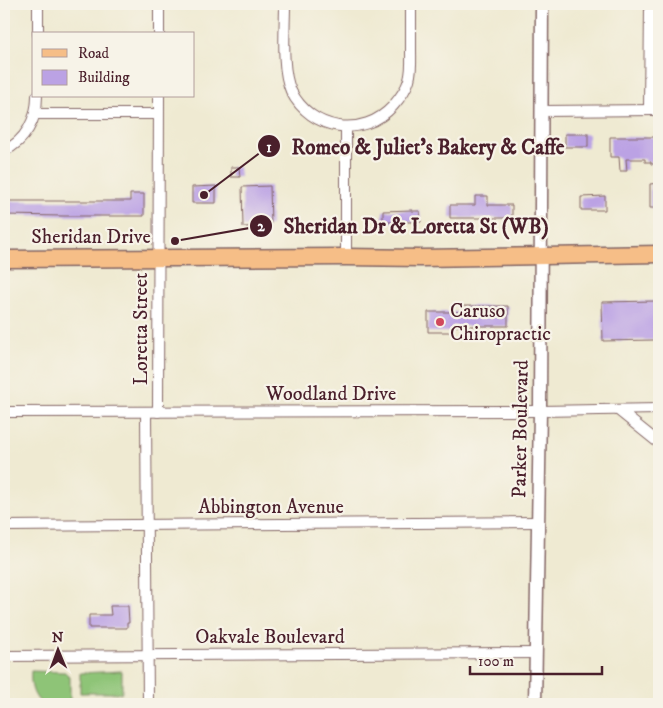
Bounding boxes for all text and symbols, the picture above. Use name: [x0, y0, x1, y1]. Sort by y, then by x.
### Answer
legend: [32, 32, 195, 98]
text: Road: [78, 44, 110, 63]
text: Building: [78, 68, 130, 87]
callout: Romeo & Juliet's Bakery & Caffe: [257, 128, 575, 164]
text: Romeo & Juliet's Bakery & Caffe: [291, 135, 565, 161]
text: 1: [266, 138, 272, 157]
callout: Sheridan Dr & Loretta St (WB): [249, 208, 559, 244]
text: Sheridan Dr & Loretta St (WB): [283, 214, 549, 240]
text: 2: [257, 217, 265, 236]
street label: Sheridan Drive: [31, 225, 151, 250]
street label: Loretta Street: [129, 273, 154, 385]
place label: Caruso Chiropractic: [450, 299, 551, 347]
marker: Caruso Chiropractic: [434, 316, 446, 328]
street label: Parker Boulevard: [507, 360, 535, 498]
street label: Woodland Drive: [265, 382, 396, 407]
street label: Abbington Avenue: [198, 495, 344, 520]
street label: Oakvale Boulevard: [195, 625, 345, 650]
north arrow: [32, 626, 82, 676]
text: N: [52, 629, 64, 647]
scale bar: [470, 643, 603, 675]
text: 100 m: [478, 652, 514, 671]

